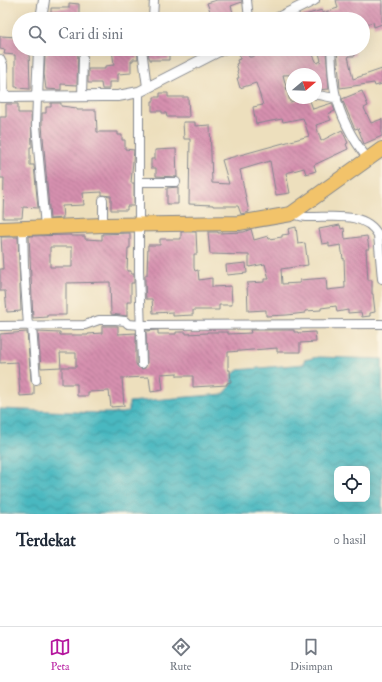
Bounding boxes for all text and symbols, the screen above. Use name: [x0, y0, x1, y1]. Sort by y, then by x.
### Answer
search box: [12, 12, 370, 56]
icon: search: [26, 23, 48, 45]
text: Cari di sini: [58, 25, 123, 44]
north arrow: [286, 68, 322, 104]
map controls: [334, 466, 370, 502]
button: locate: [334, 466, 370, 502]
text: Terdekat: [16, 530, 76, 551]
text: 0 hasil: [333, 532, 366, 548]
tab: Peta: [49, 636, 71, 673]
tab: Rute: [170, 636, 192, 673]
tab: Disimpan: [290, 636, 333, 673]

